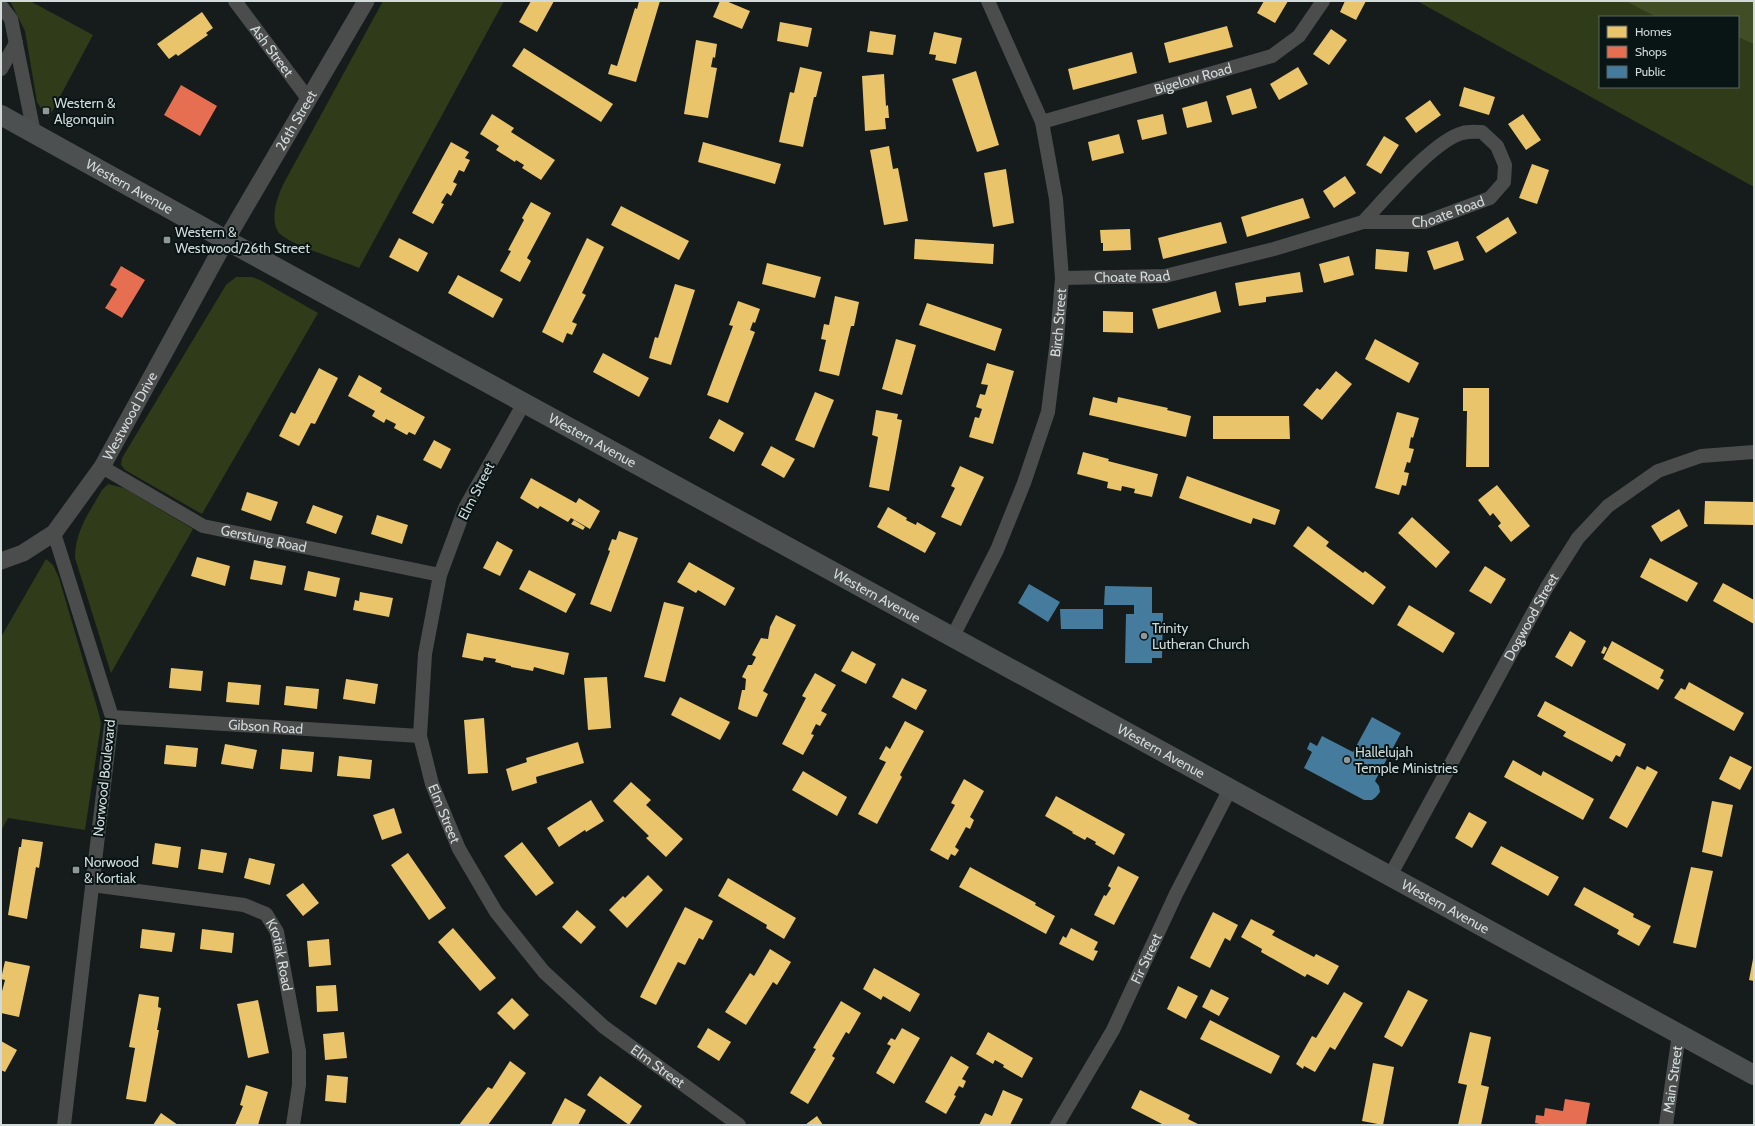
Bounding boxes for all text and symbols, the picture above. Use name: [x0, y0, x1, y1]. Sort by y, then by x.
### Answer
legend: [1599, 16, 1739, 88]
street label: Ash Street: [247, 21, 298, 81]
text: Homes: [1635, 24, 1672, 39]
text: Shops: [1635, 44, 1667, 59]
street label: Bigelow Road: [1152, 59, 1234, 98]
text: Public: [1635, 64, 1666, 79]
street label: 26th Street: [271, 87, 321, 154]
place label: Western & Algonquin: [54, 94, 116, 128]
marker: Western & Algonquin: [41, 106, 51, 116]
street label: Western Avenue: [83, 155, 176, 218]
street label: Choate Road: [1412, 192, 1487, 231]
place label: Western & Westwood/26th Street: [175, 223, 310, 257]
marker: Western & Westwood/26th Street: [162, 235, 172, 245]
street label: Choate Road: [1094, 266, 1172, 286]
street label: Birch Street: [1046, 287, 1070, 358]
street label: Westwood Drive: [98, 369, 161, 463]
street label: Western Avenue: [545, 409, 639, 472]
street label: Elm Street: [454, 459, 498, 523]
street label: Gerstung Road: [219, 521, 308, 556]
street label: Western Avenue: [830, 564, 924, 627]
street label: Dogwood Street: [1500, 570, 1563, 664]
place label: Trinity Lutheran Church: [1152, 619, 1249, 653]
marker: Trinity Lutheran Church: [1139, 631, 1149, 641]
street label: Gibson Road: [228, 715, 304, 738]
street label: Norwood Boulevard: [89, 719, 119, 837]
street label: Western Avenue: [1114, 720, 1208, 782]
place label: Hallelujah Temple Ministries: [1355, 743, 1458, 777]
marker: Hallelujah Temple Ministries: [1342, 755, 1352, 765]
street label: Elm Street: [424, 781, 465, 846]
place label: Norwood & Kortiak: [84, 853, 139, 887]
marker: Norwood & Kortiak: [71, 865, 81, 875]
street label: Western Avenue: [1398, 875, 1492, 938]
street label: Krotiak Road: [262, 915, 297, 992]
street label: Fir Street: [1127, 930, 1166, 987]
street label: Elm Street: [627, 1040, 688, 1092]
street label: Main Street: [1659, 1044, 1686, 1114]

